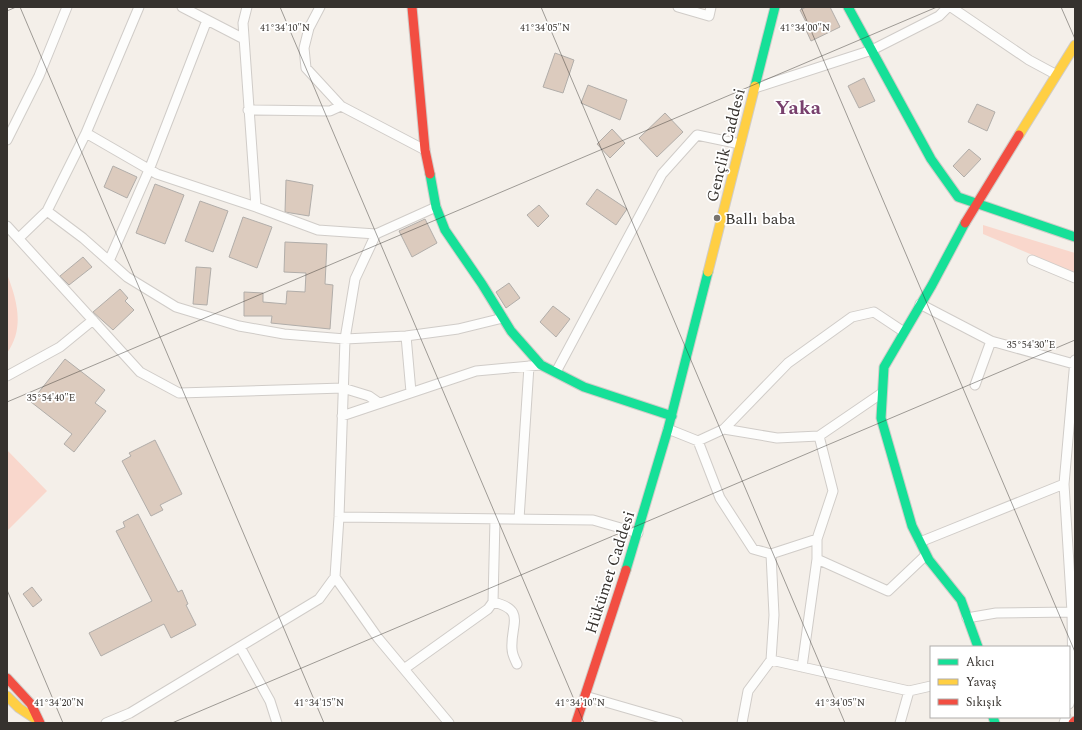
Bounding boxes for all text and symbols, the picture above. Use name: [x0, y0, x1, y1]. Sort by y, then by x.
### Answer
text: 41°34'10"N: [260, 20, 310, 36]
text: 41°34'05"N: [520, 20, 570, 36]
text: 41°34'00"N: [780, 20, 830, 36]
street label: Gençlik Caddesi: [700, 86, 752, 205]
district label: Yaka: [775, 93, 822, 123]
place label: Ballı baba: [725, 207, 796, 231]
marker: Ballı baba: [712, 213, 722, 223]
text: 35°54'30"E: [1007, 337, 1055, 353]
text: 35°54'40"E: [27, 390, 75, 406]
street label: Hükümet Caddesi: [579, 508, 641, 637]
legend: [930, 646, 1070, 718]
text: Akıcı: [966, 653, 995, 672]
text: Yavaş: [966, 673, 996, 692]
text: Sıkışık: [966, 693, 1002, 712]
text: 41°34'20"N: [34, 695, 84, 711]
text: 41°34'15"N: [294, 695, 344, 711]
text: 41°34'10"N: [555, 695, 605, 711]
text: 41°34'05"N: [815, 695, 865, 711]

